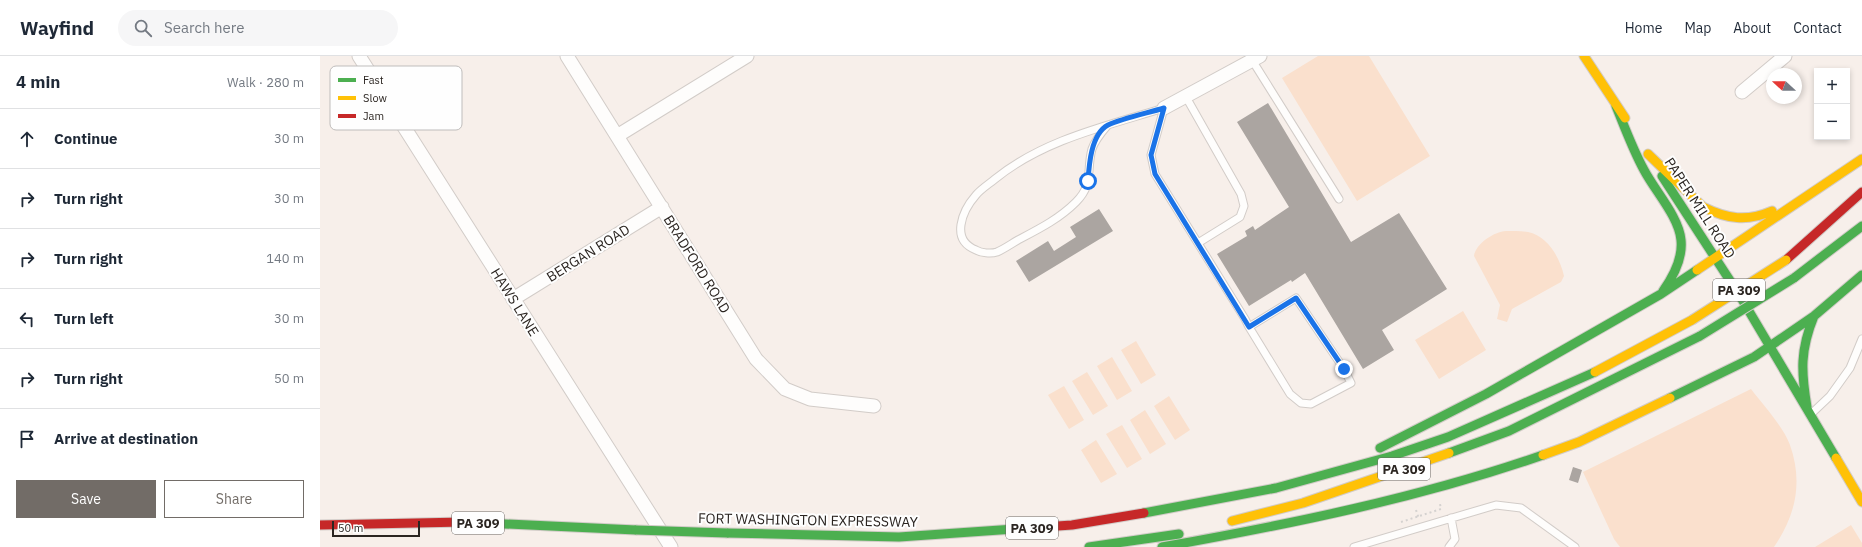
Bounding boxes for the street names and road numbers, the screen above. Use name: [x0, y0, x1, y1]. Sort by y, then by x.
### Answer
street label: PAPER MILL ROAD: [1661, 154, 1739, 262]
street label: BRADFORD ROAD: [660, 212, 734, 316]
street label: BERGAN ROAD: [543, 220, 633, 286]
street label: HAWS LANE: [487, 265, 543, 339]
road number: PA 309: [1713, 279, 1765, 301]
road number: PA 309: [1378, 458, 1430, 480]
street label: FORT WASHINGTON EXPRESSWAY: [698, 509, 919, 531]
road number: PA 309: [452, 512, 504, 534]
road number: PA 309: [1006, 517, 1058, 539]

